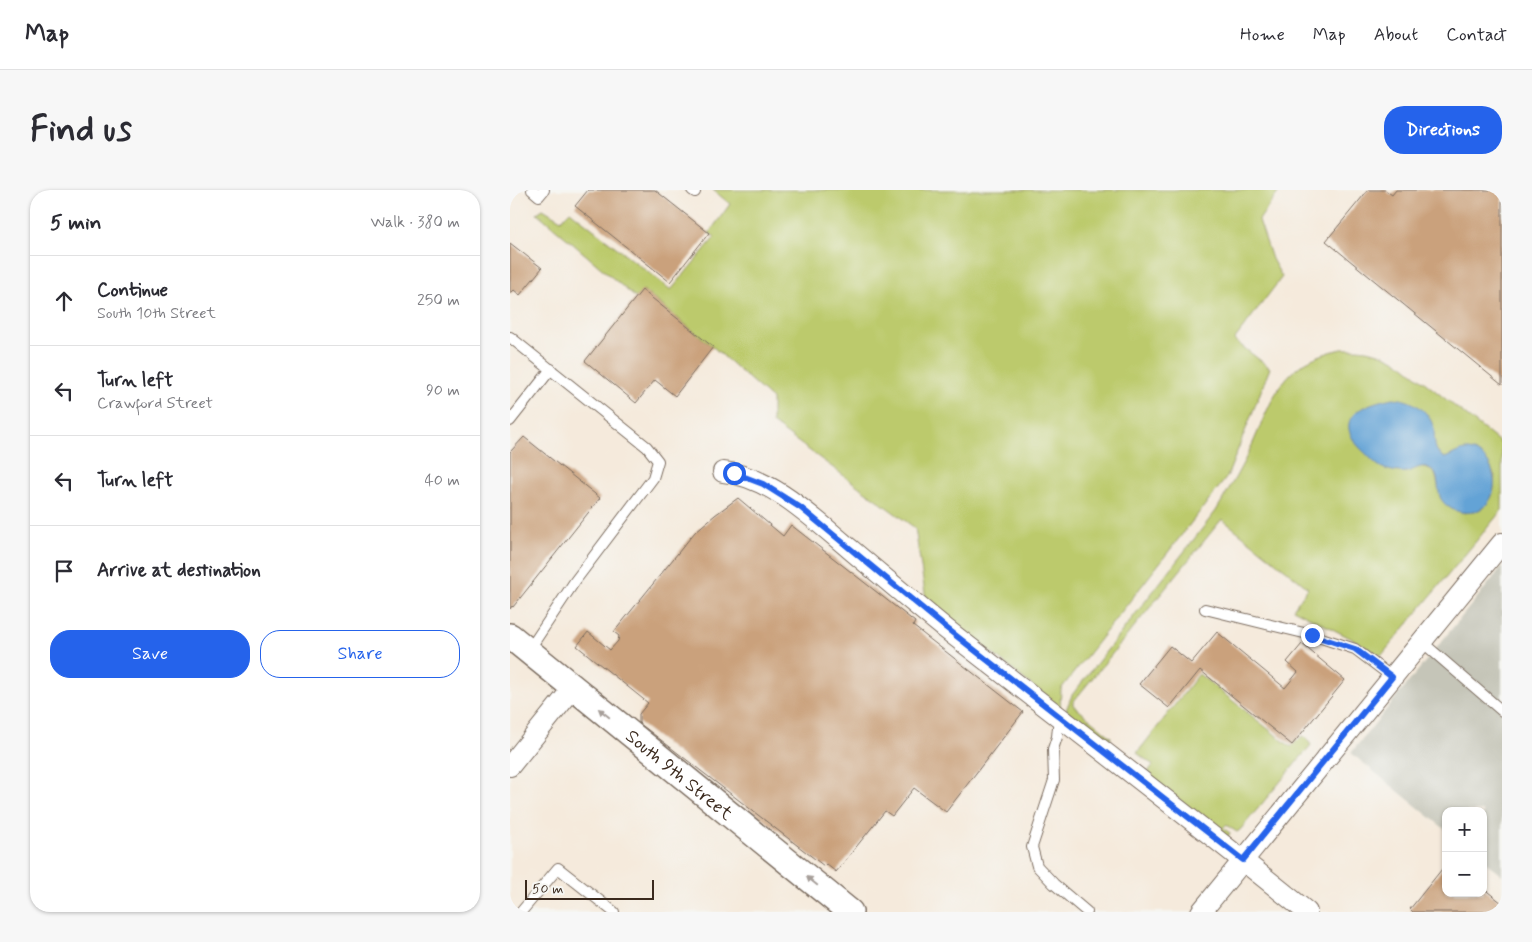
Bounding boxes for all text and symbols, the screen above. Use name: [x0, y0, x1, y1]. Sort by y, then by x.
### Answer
text: Map: [25, 19, 69, 50]
text: Home: [1240, 23, 1285, 47]
text: Map: [1313, 23, 1346, 47]
text: About: [1374, 23, 1418, 47]
text: Contact: [1446, 23, 1507, 47]
button: Directions: [1384, 106, 1502, 154]
text: Find us: [30, 107, 132, 153]
text: 5 min: [50, 209, 102, 237]
text: Walk · 380 m: [370, 212, 460, 233]
text: Continue: [97, 278, 168, 303]
icon: ahead: [50, 287, 78, 315]
text: 250 m: [417, 290, 460, 311]
text: South 10th Street: [97, 303, 216, 324]
text: Turn left: [97, 368, 173, 393]
icon: left: [50, 377, 78, 405]
text: 90 m: [426, 380, 460, 401]
text: Crawford Street: [97, 393, 213, 414]
route start: [723, 462, 746, 485]
icon: left: [50, 467, 78, 495]
text: Turn left: [97, 468, 173, 493]
text: 40 m: [424, 470, 460, 491]
icon: arrive: [50, 557, 78, 585]
text: Arrive at destination: [97, 558, 261, 583]
route end: [1301, 624, 1324, 647]
button: Save: [50, 630, 250, 678]
button: Share: [260, 630, 460, 678]
one-way arrow: [598, 707, 611, 718]
street label: South 9th Street: [620, 724, 738, 826]
map controls: [1442, 807, 1487, 897]
button: +: [1442, 807, 1487, 852]
button: −: [1442, 852, 1487, 897]
one-way arrow: [806, 876, 819, 887]
scale bar: [525, 877, 654, 900]
text: 50 m: [532, 880, 563, 898]

